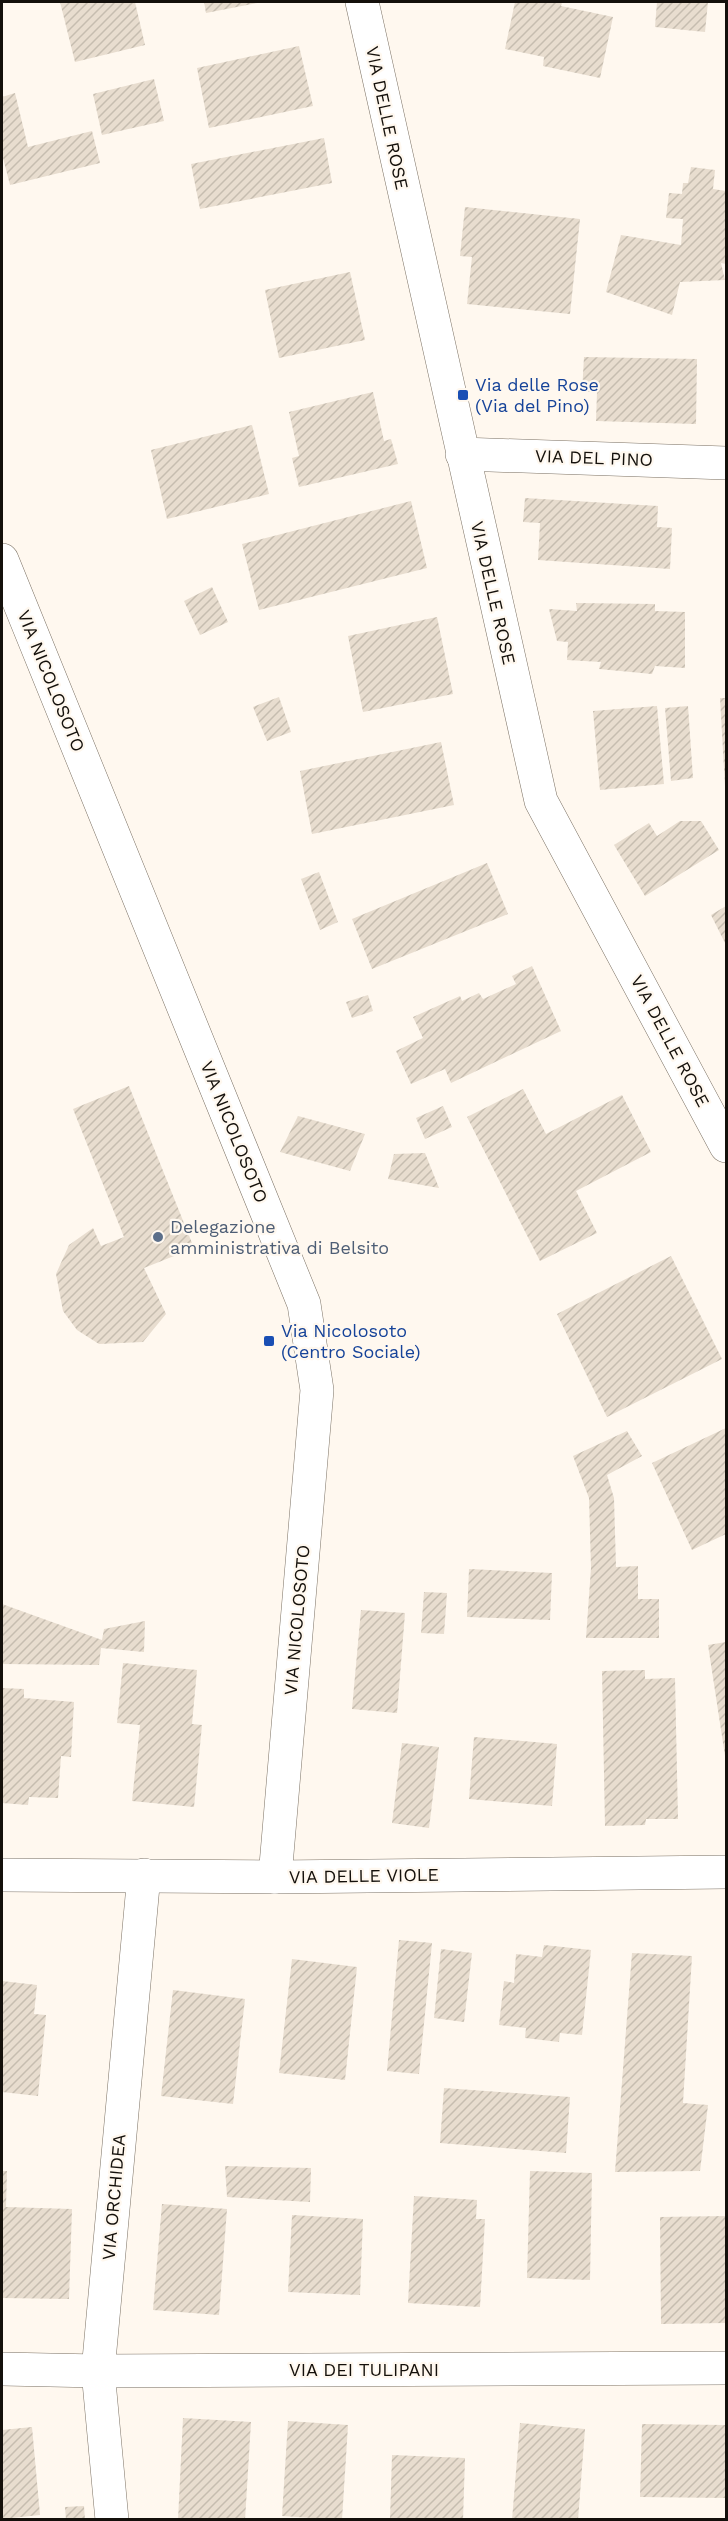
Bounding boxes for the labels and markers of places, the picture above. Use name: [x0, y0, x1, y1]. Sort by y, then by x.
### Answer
place label: Via delle Rose (Via del Pino): [475, 374, 599, 416]
marker: Via delle Rose (Via del Pino): [456, 388, 470, 402]
place label: Delegazione amministrativa di Belsito: [170, 1216, 389, 1258]
marker: Delegazione amministrativa di Belsito: [151, 1230, 165, 1244]
place label: Via Nicolosoto (Centro Sociale): [281, 1320, 421, 1362]
marker: Via Nicolosoto (Centro Sociale): [262, 1334, 276, 1348]

